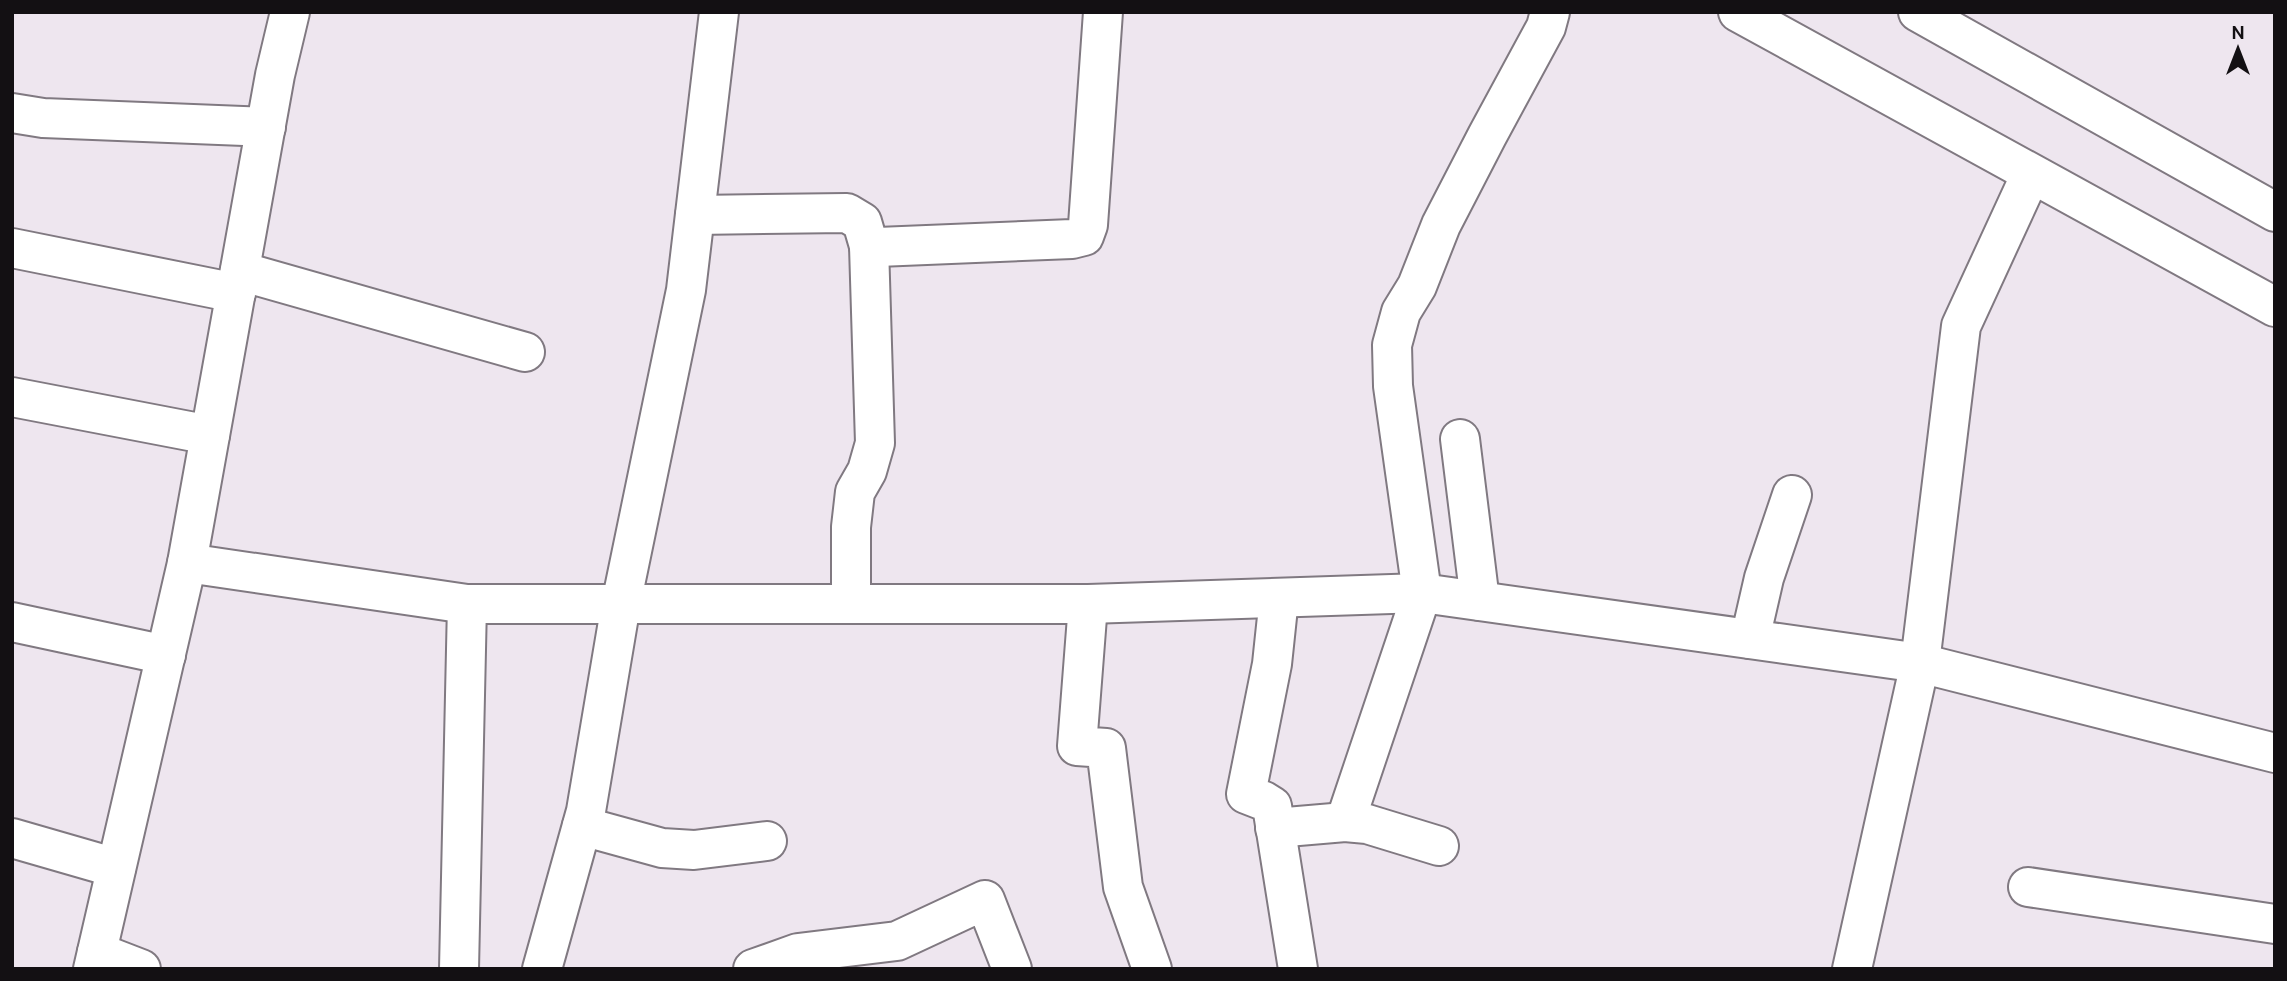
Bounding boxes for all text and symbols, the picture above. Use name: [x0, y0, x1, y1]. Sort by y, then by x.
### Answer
north arrow: [2203, 14, 2273, 84]
text: N: [2231, 22, 2245, 46]

